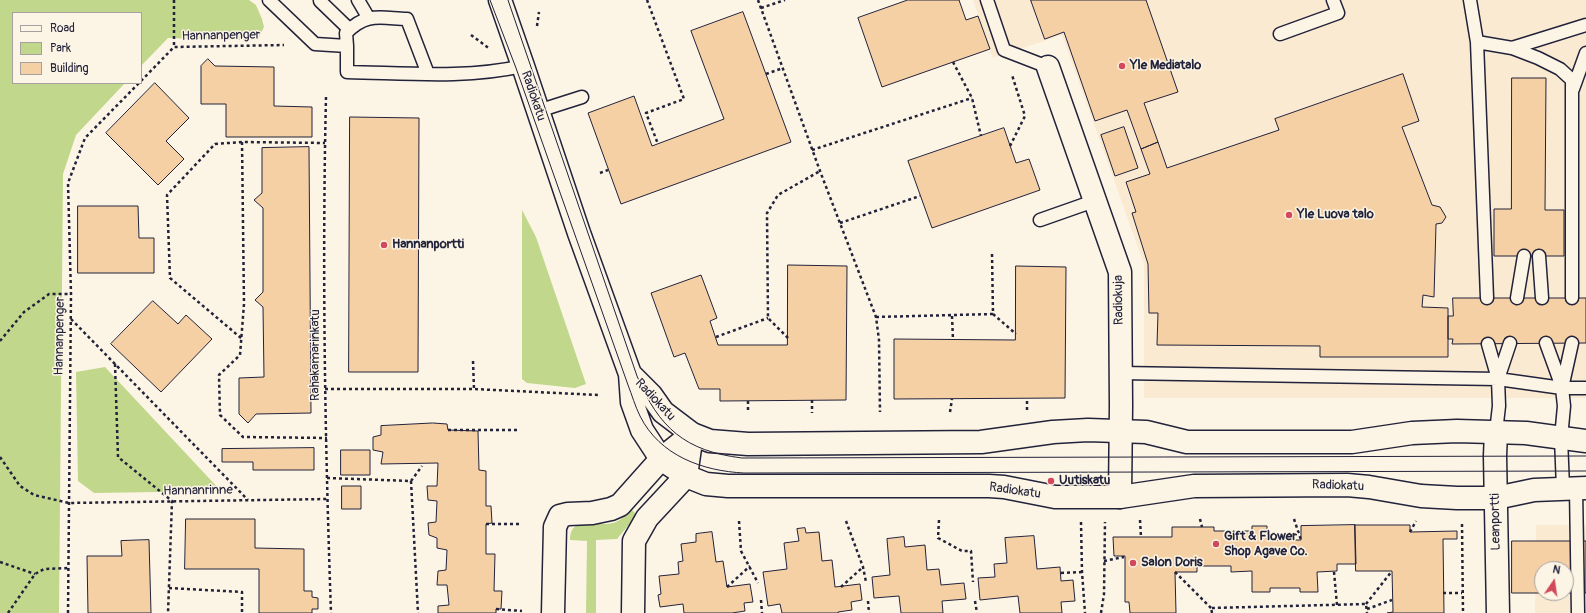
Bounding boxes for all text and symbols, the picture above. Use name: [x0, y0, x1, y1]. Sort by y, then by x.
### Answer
legend: [12, 12, 142, 84]
text: Road: [50, 21, 75, 36]
street label: Hannanpenger: [181, 28, 261, 44]
text: Park: [50, 41, 71, 56]
place label: Yle Mediatalo: [1130, 58, 1201, 74]
text: Building: [50, 61, 89, 76]
marker: Yle Mediatalo: [1117, 61, 1127, 71]
street label: Radiokatu: [517, 69, 549, 123]
place label: Yle Luova talo: [1297, 207, 1374, 223]
marker: Yle Luova talo: [1284, 210, 1294, 220]
place label: Hannanportti: [392, 237, 464, 253]
marker: Hannanportti: [379, 240, 389, 250]
street label: Radiokuja: [1111, 275, 1127, 325]
street label: Hannanpenger: [52, 296, 68, 376]
street label: Rahakamarinkatu: [308, 309, 324, 401]
street label: Radiokatu: [632, 376, 678, 424]
place label: Uutiskatu: [1059, 473, 1110, 489]
marker: Uutiskatu: [1046, 476, 1056, 486]
street label: Radiokatu: [1312, 477, 1364, 495]
street label: Radiokatu: [988, 480, 1042, 502]
street label: Hannanrinne: [163, 483, 233, 499]
street label: Leanportti: [1488, 493, 1504, 551]
place label: Gift & Flower Shop Agave Co.: [1224, 529, 1308, 560]
marker: Gift & Flower Shop Agave Co.: [1211, 539, 1221, 549]
place label: Salon Doris: [1141, 555, 1203, 571]
marker: Salon Doris: [1128, 558, 1138, 568]
north arrow: [1534, 561, 1574, 601]
text: N: [1552, 563, 1562, 577]

